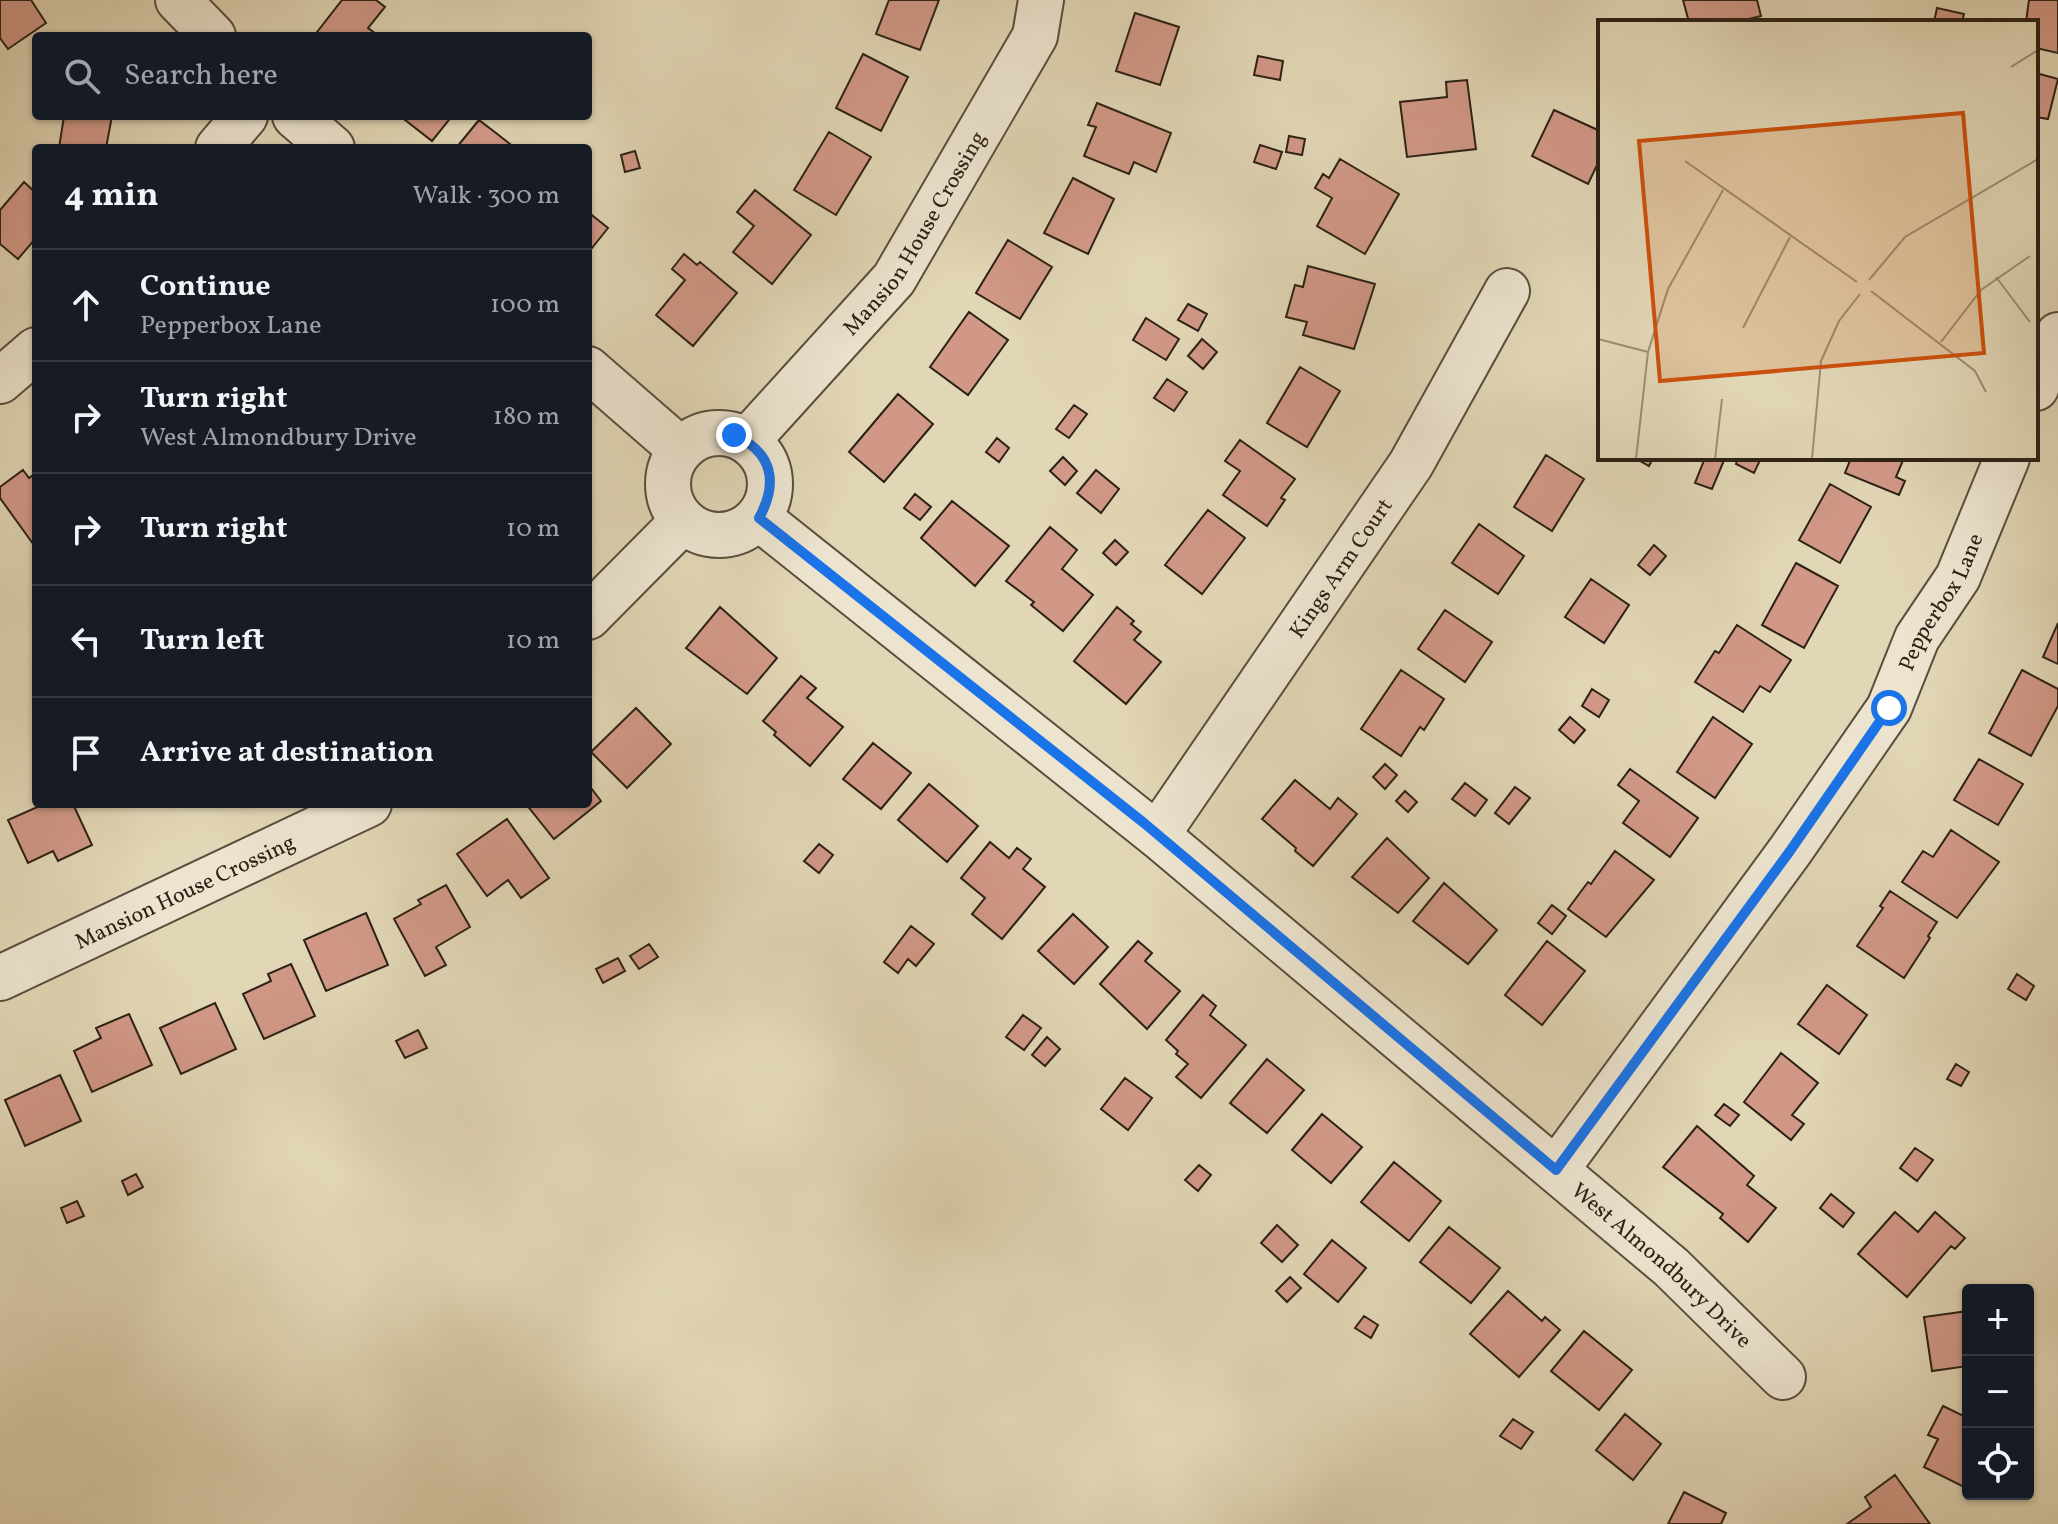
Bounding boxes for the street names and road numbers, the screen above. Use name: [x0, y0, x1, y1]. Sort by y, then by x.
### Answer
street label: Mansion House Crossing: [837, 126, 995, 344]
street label: Kings Arm Court: [1283, 492, 1401, 645]
street label: Pepperbox Lane: [1892, 529, 1992, 676]
street label: Mansion House Crossing: [70, 828, 301, 958]
street label: West Almondbury Drive: [1563, 1176, 1758, 1356]

